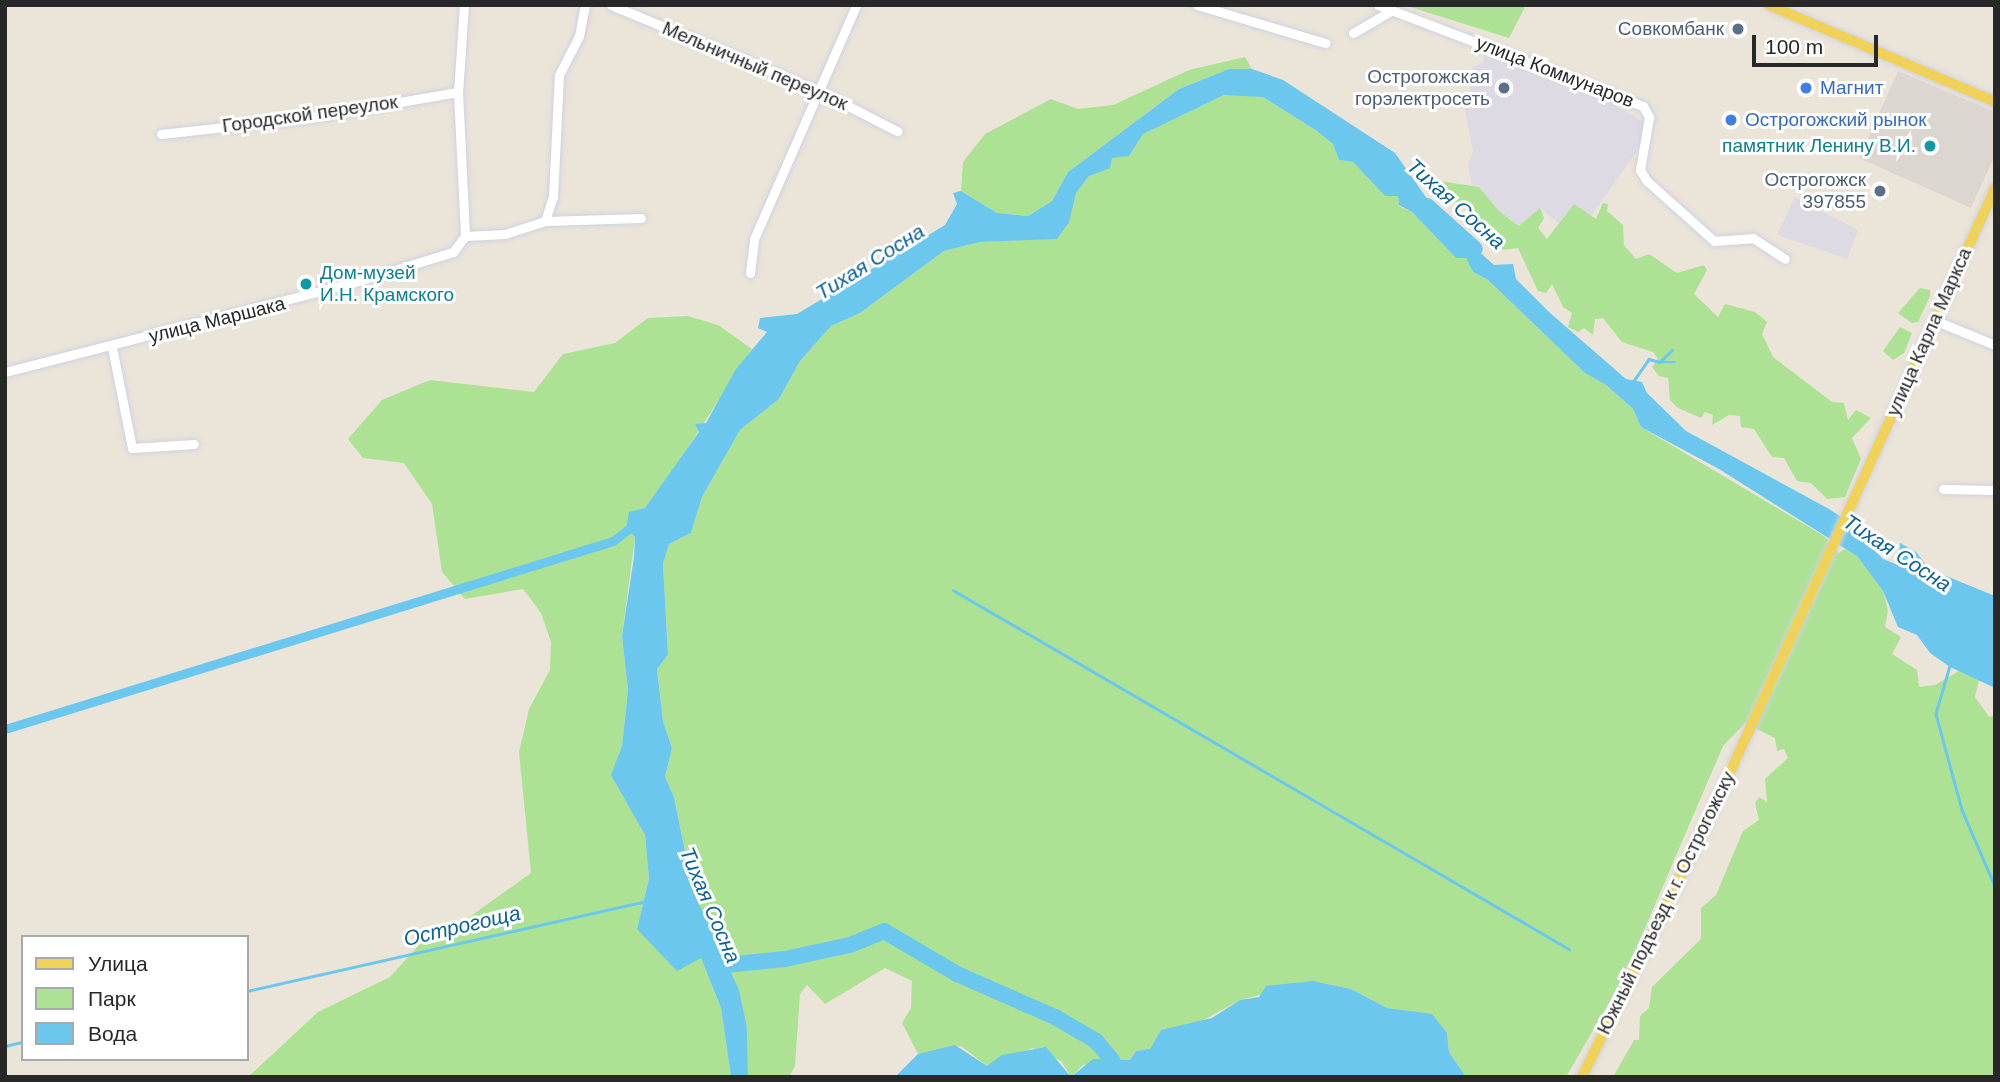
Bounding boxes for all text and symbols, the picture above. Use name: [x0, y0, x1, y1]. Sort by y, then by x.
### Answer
street label: Мельничный переулок: [659, 17, 851, 115]
place label: Совкомбанк: [1618, 18, 1724, 40]
marker: Совкомбанк: [1730, 21, 1746, 37]
scale bar: [1755, 21, 1881, 65]
street label: улица Коммунаров: [1473, 31, 1637, 113]
text: 100 m: [1765, 35, 1823, 58]
place label: Острогожская горэлектросеть: [1355, 66, 1490, 110]
place label: Магнит: [1820, 77, 1883, 99]
marker: Острогожская горэлектросеть: [1496, 80, 1512, 96]
marker: Магнит: [1798, 80, 1814, 96]
street label: Городской переулок: [221, 90, 399, 138]
place label: Острогожский рынок: [1745, 109, 1927, 131]
marker: Острогожский рынок: [1723, 112, 1739, 128]
place label: памятник Ленину В.И.: [1722, 135, 1916, 157]
marker: памятник Ленину В.И.: [1922, 138, 1938, 154]
water label: Тихая Сосна: [1402, 153, 1510, 255]
place label: Острогожск 397855: [1764, 169, 1866, 213]
marker: Острогожск 397855: [1872, 183, 1888, 199]
water label: Тихая Сосна: [811, 219, 929, 305]
street label: улица Карла Маркса: [1882, 244, 1976, 420]
place label: Дом-музей И.Н. Крамского: [320, 262, 454, 306]
marker: Дом-музей И.Н. Крамского: [298, 276, 314, 292]
street label: улица Маршака: [146, 292, 288, 348]
water label: Тихая Сосна: [1838, 509, 1956, 597]
street label: Южный подъезд к г. Острогожску: [1592, 768, 1740, 1038]
water label: Тихая Сосна: [674, 843, 746, 967]
water label: Острогоща: [401, 900, 523, 952]
legend: [21, 935, 248, 1061]
text: Улица: [88, 952, 148, 975]
text: Парк: [88, 987, 136, 1010]
text: Вода: [88, 1022, 137, 1045]

